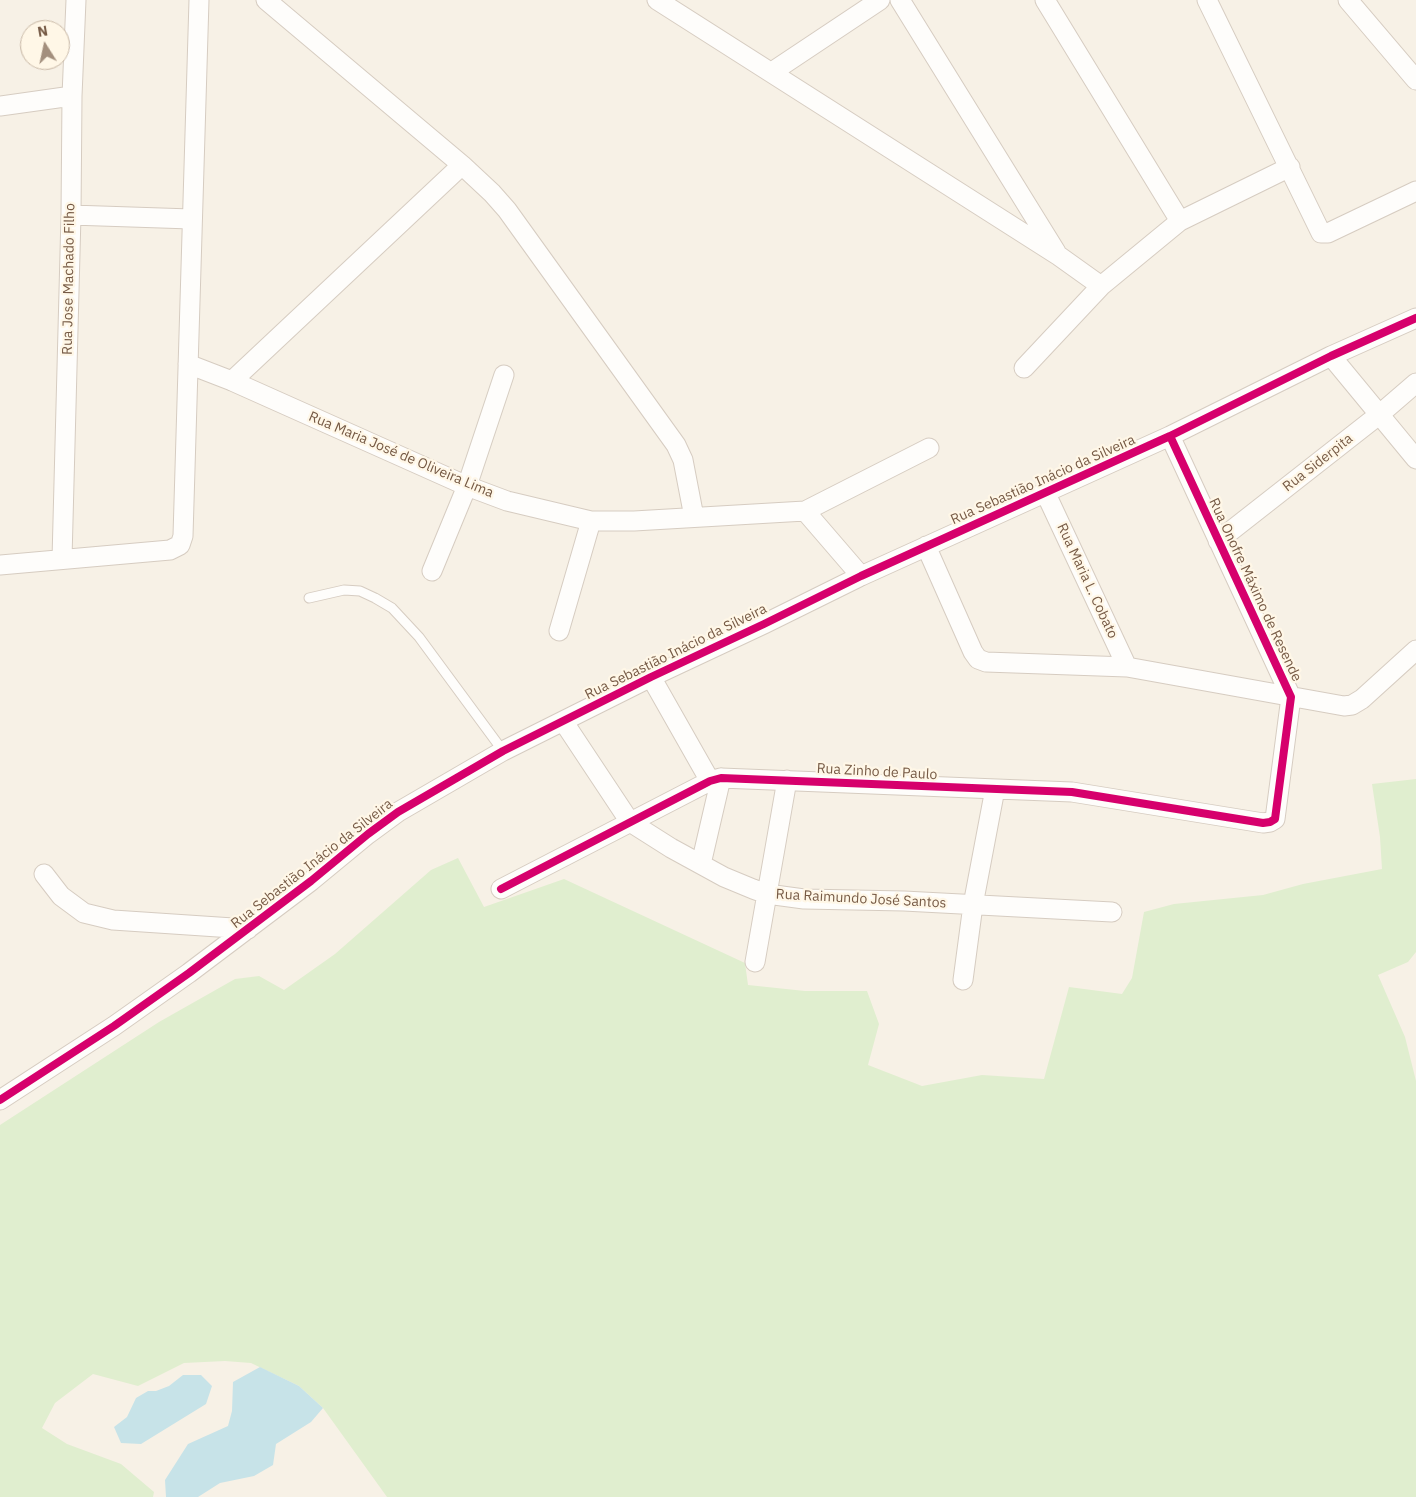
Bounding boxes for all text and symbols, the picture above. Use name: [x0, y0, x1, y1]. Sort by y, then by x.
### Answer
north arrow: [20, 20, 70, 70]
text: N: [36, 21, 49, 41]
street label: Rua Jose Machado Filho: [59, 203, 79, 355]
street label: Rua Maria José de Oliveira Lima: [306, 408, 496, 502]
street label: Rua Siderpita: [1280, 430, 1356, 496]
street label: Rua Sebastião Inácio da Silveira: [948, 432, 1138, 528]
street label: Rua Onofre Máximo de Resende: [1205, 496, 1305, 684]
street label: Rua Maria L. Cobato: [1053, 521, 1121, 641]
street label: Rua Sebastião Inácio da Silveira: [582, 601, 770, 703]
street label: Rua Zinho de Paulo: [816, 760, 938, 784]
street label: Rua Sebastião Inácio da Silveira: [228, 796, 396, 932]
street label: Rua Raimundo José Santos: [775, 886, 947, 912]

